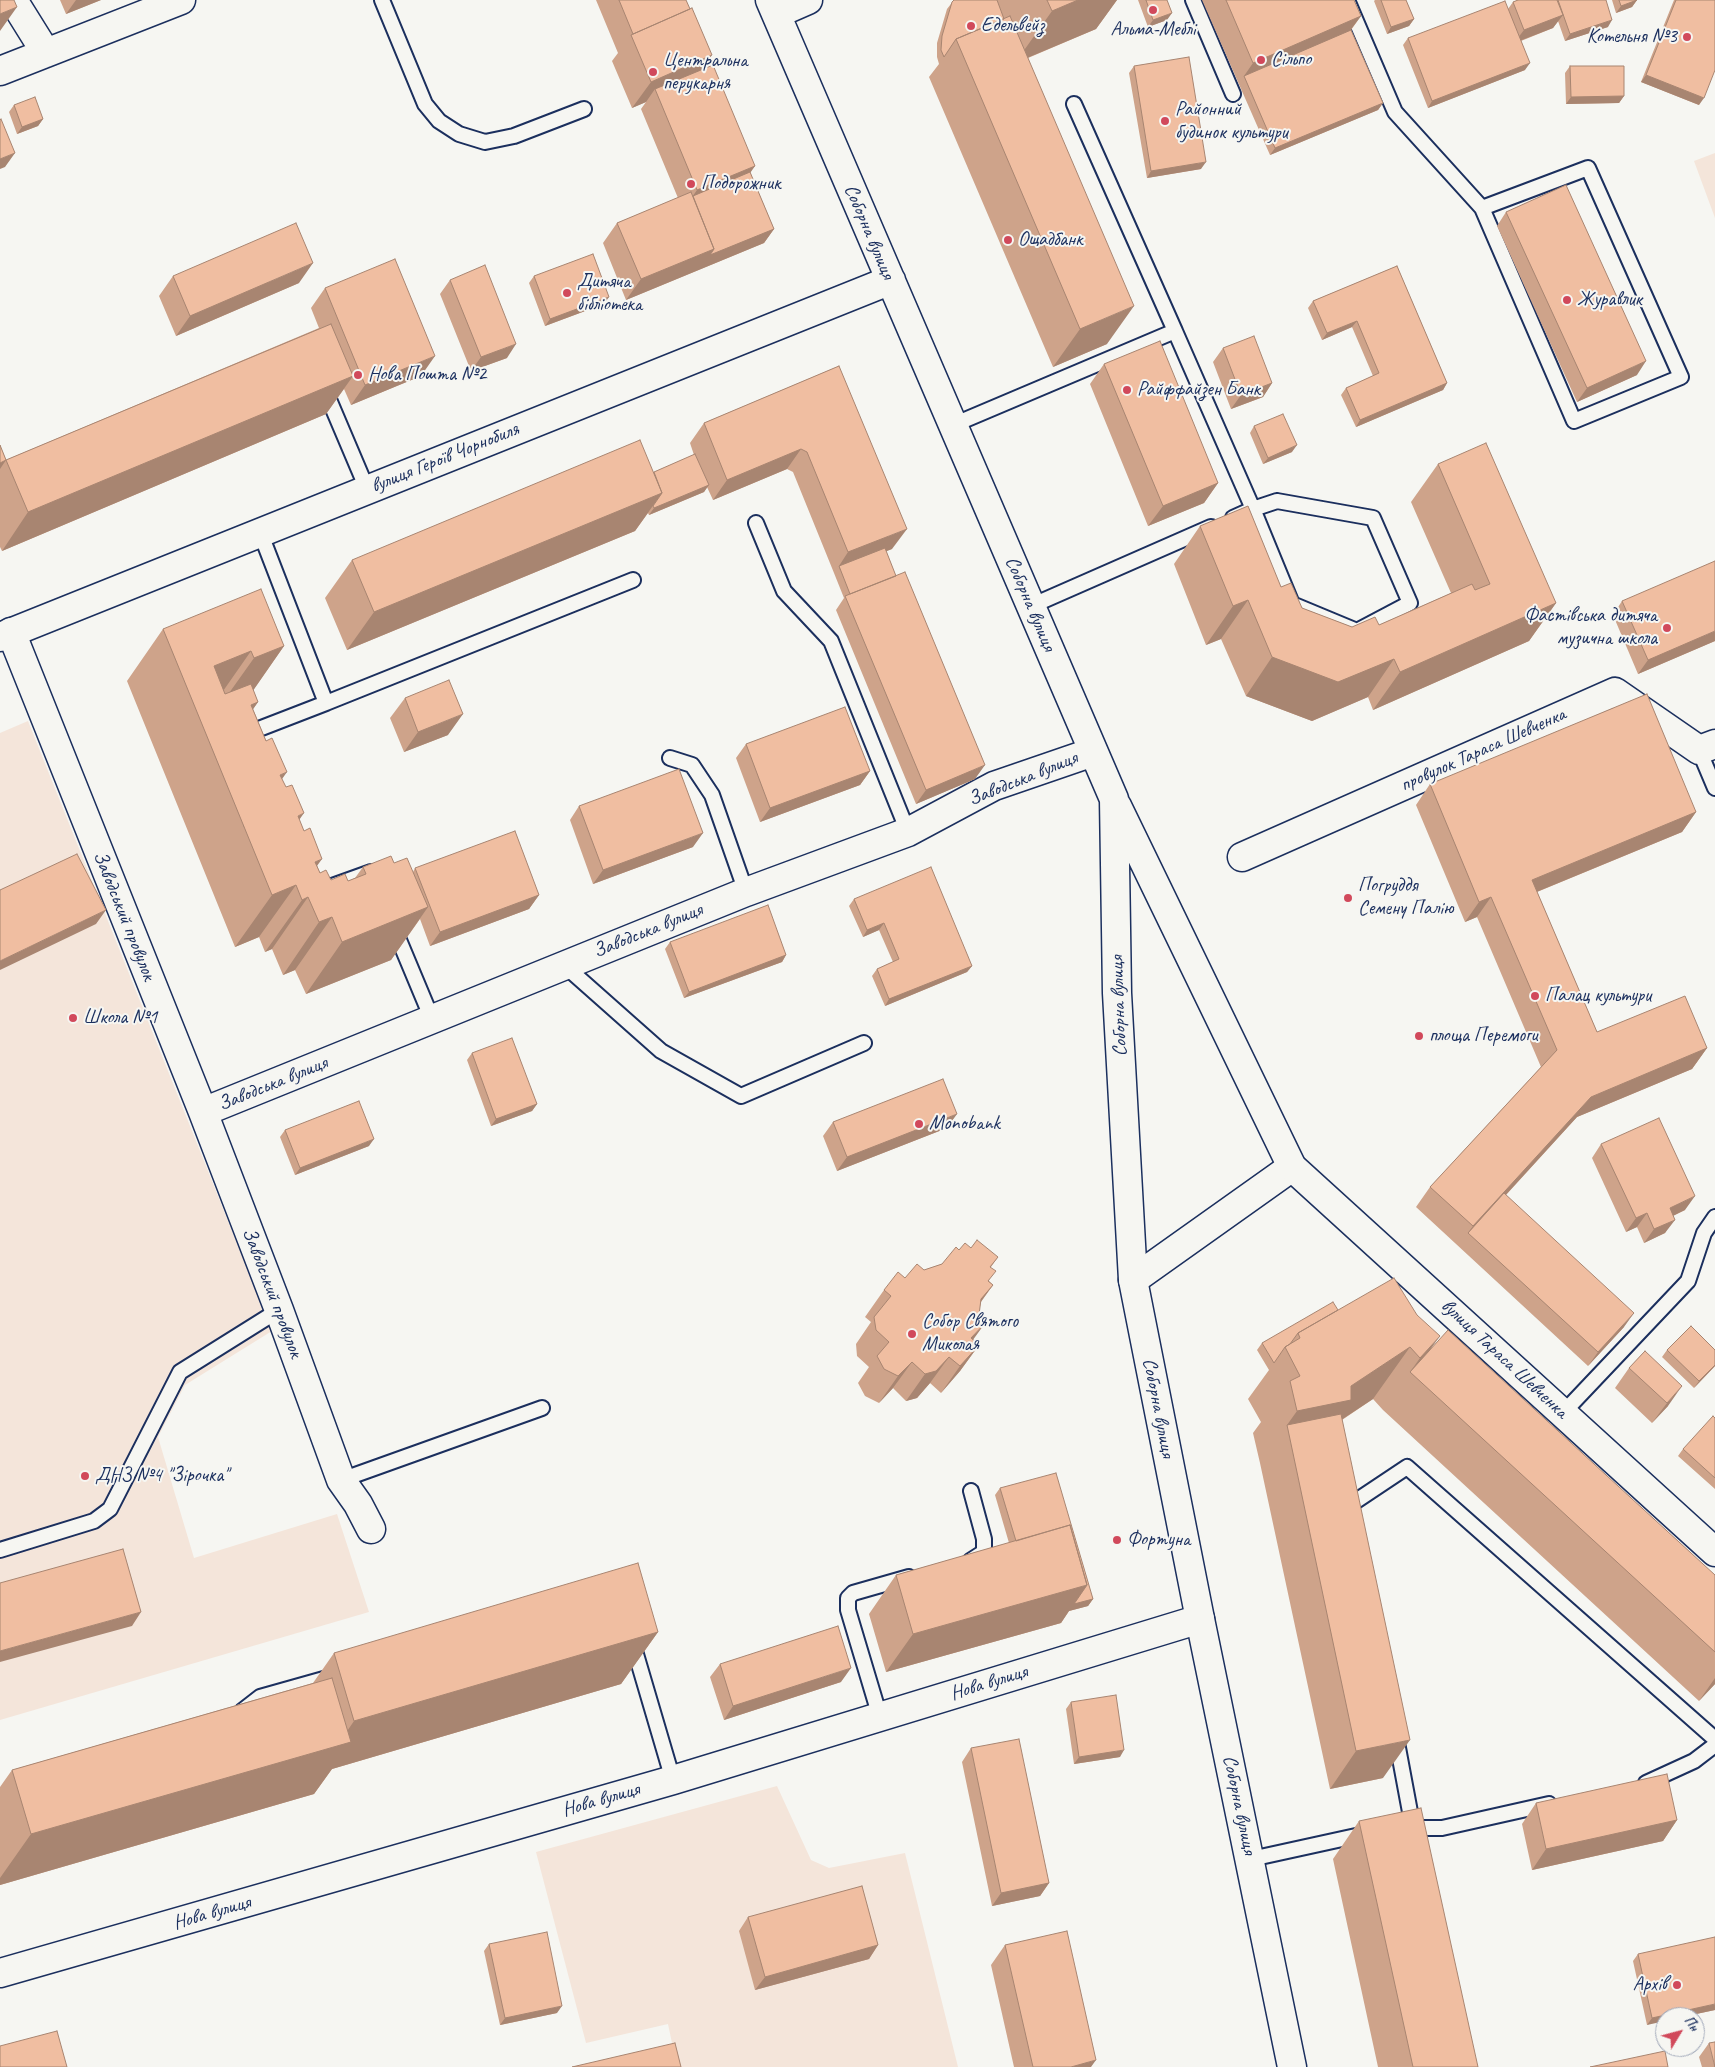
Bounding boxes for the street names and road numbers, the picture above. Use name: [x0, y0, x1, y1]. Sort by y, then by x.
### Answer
street label: Соборна вулиця: [838, 181, 900, 283]
street label: вулиця Героїв Чорнобиля: [367, 417, 523, 499]
street label: Соборна вулиця: [999, 553, 1061, 655]
street label: провулок Тараса Шевченка: [1396, 703, 1570, 797]
street label: Заводська вулиця: [965, 746, 1081, 812]
street label: Заводський провулок: [87, 848, 161, 984]
street label: Заводська вулиця: [590, 898, 706, 964]
street label: Соборна вулиця: [1105, 955, 1133, 1057]
street label: Заводська вулиця: [215, 1051, 331, 1117]
street label: Заводський провулок: [236, 1225, 308, 1361]
street label: вулиця Тараса Шевченка: [1436, 1294, 1572, 1424]
street label: Соборна вулиця: [1137, 1356, 1179, 1460]
street label: Нова вулиця: [947, 1660, 1031, 1706]
street label: Соборна вулиця: [1217, 1753, 1261, 1857]
street label: Нова вулиця: [559, 1777, 643, 1823]
street label: Нова вулиця: [170, 1890, 254, 1936]

